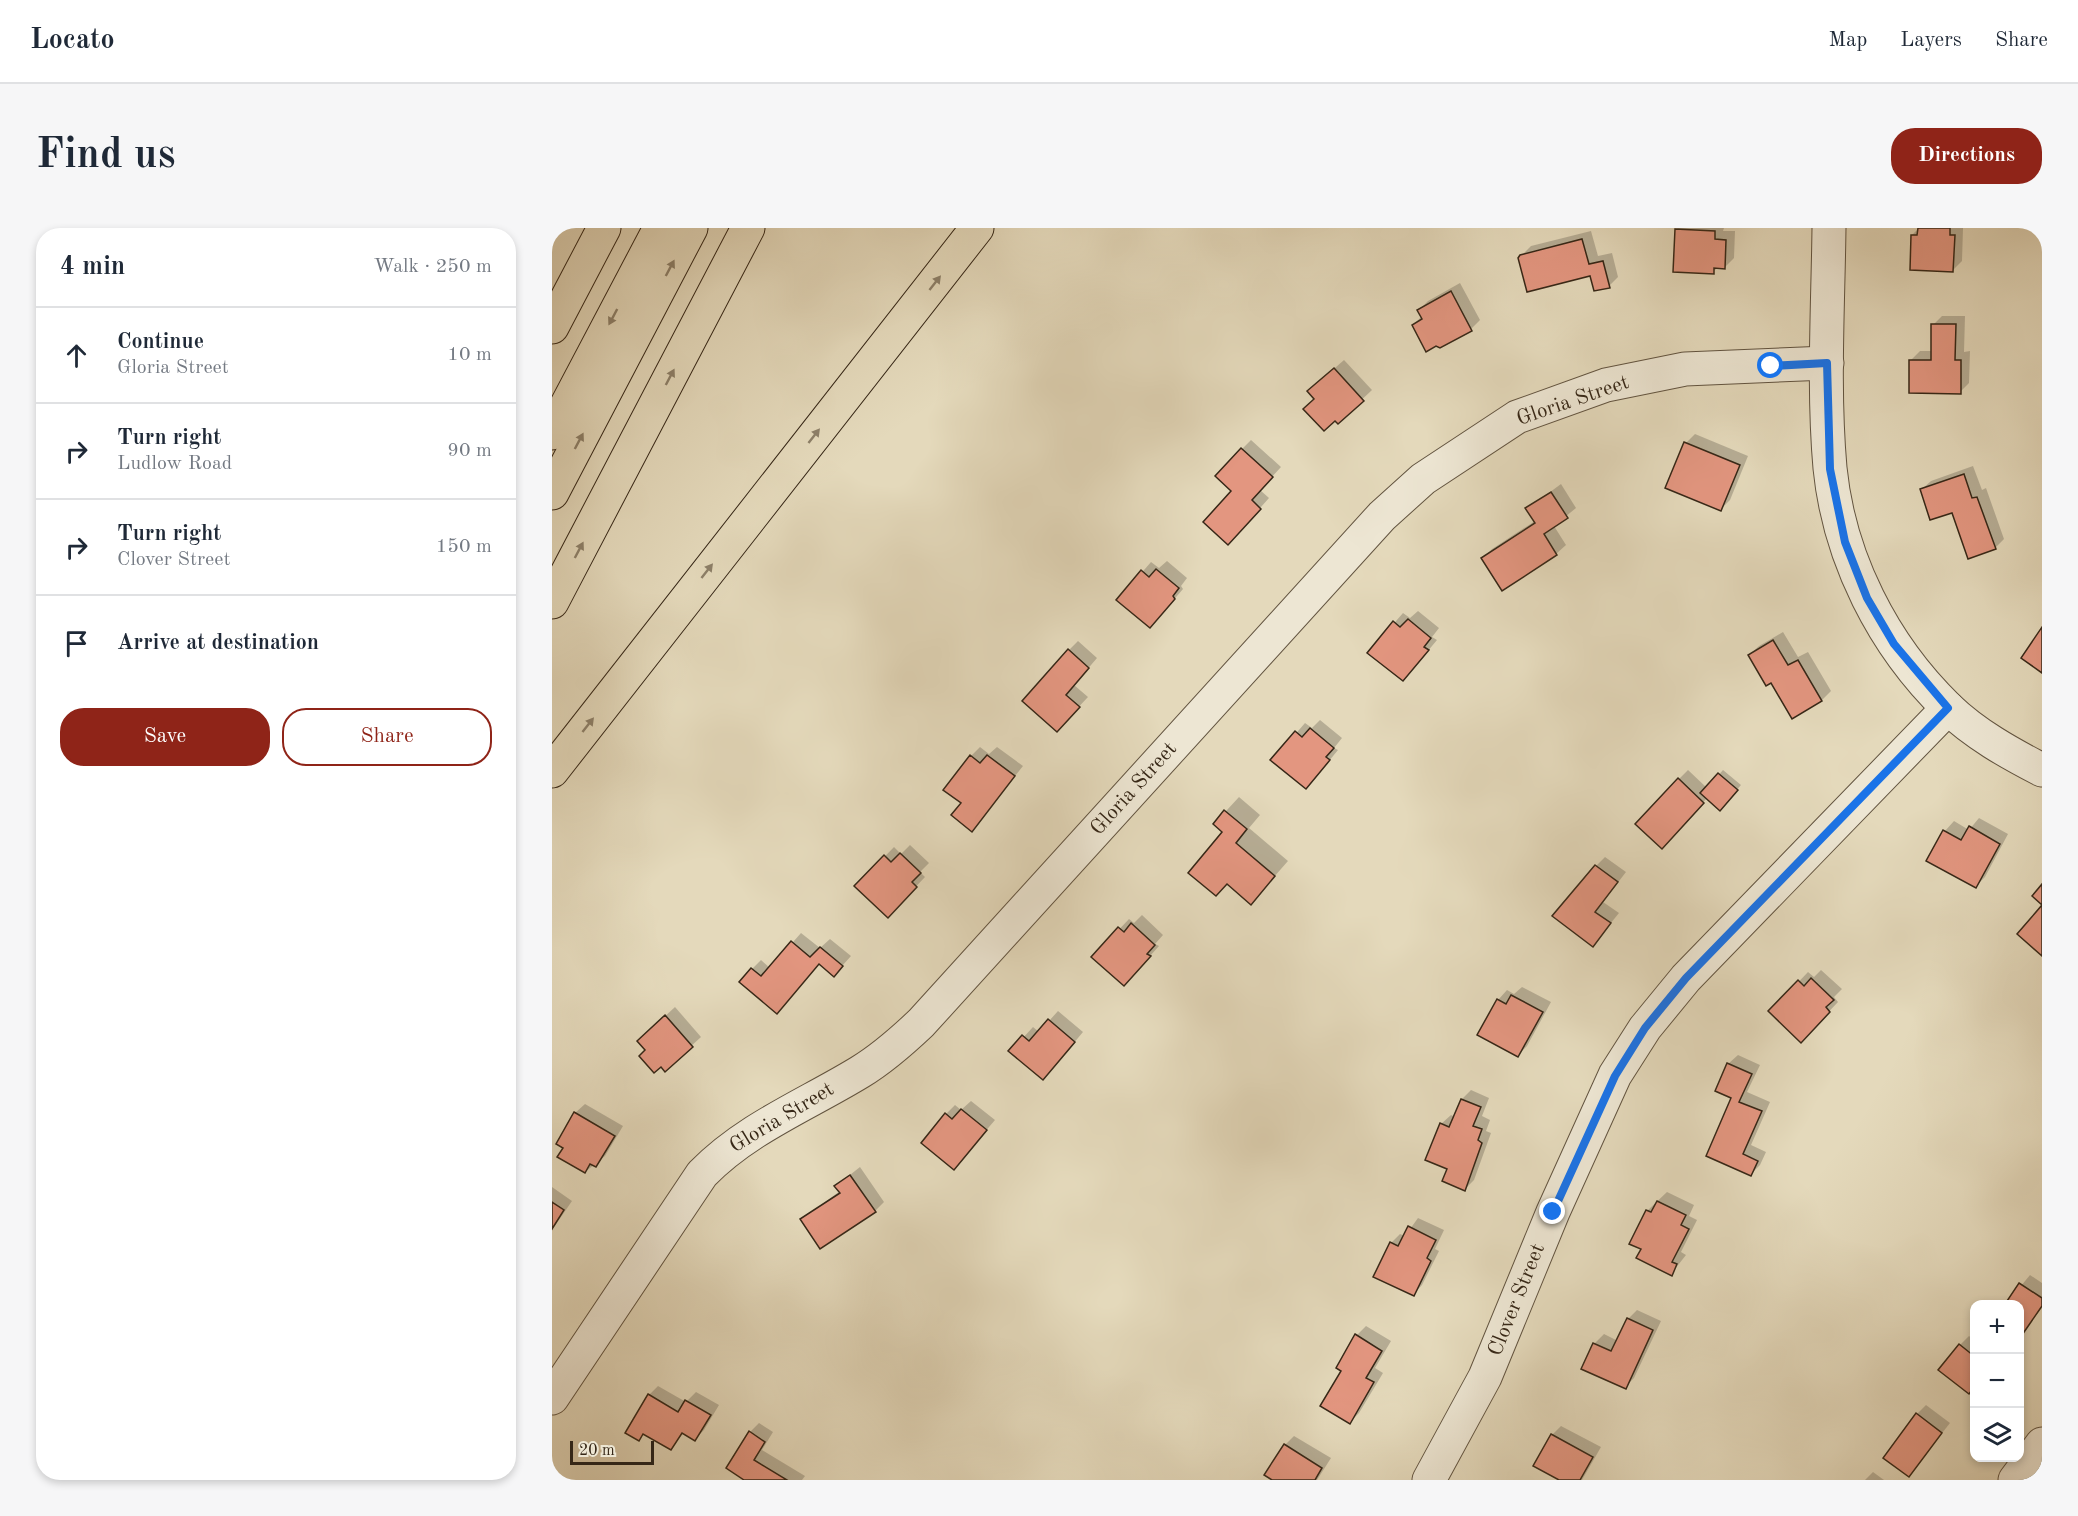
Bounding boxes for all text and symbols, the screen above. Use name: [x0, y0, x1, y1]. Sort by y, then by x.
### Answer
text: Locato: [30, 27, 115, 55]
text: Map: [1828, 30, 1867, 51]
text: Layers: [1900, 30, 1962, 51]
text: Share: [1995, 30, 2048, 51]
button: Directions: [1891, 128, 2042, 184]
text: Find us: [36, 135, 175, 177]
text: 4 min: [60, 254, 125, 280]
text: Walk · 250 m: [373, 257, 492, 277]
one-way arrow: [664, 259, 674, 277]
one-way arrow: [929, 275, 941, 291]
one-way arrow: [608, 309, 618, 326]
text: Continue: [117, 331, 204, 353]
icon: ahead: [60, 339, 93, 372]
text: 10 m: [447, 345, 492, 365]
route start: [1757, 352, 1783, 378]
text: Gloria Street: [117, 358, 229, 378]
one-way arrow: [665, 369, 675, 386]
street label: Gloria Street: [1514, 372, 1632, 430]
text: Turn right: [117, 427, 221, 449]
one-way arrow: [807, 428, 819, 443]
one-way arrow: [574, 432, 584, 449]
icon: right: [60, 435, 93, 468]
text: 90 m: [447, 441, 492, 461]
text: Ludlow Road: [117, 454, 232, 474]
text: Turn right: [117, 523, 221, 545]
icon: right: [60, 531, 93, 564]
text: 150 m: [436, 537, 492, 557]
one-way arrow: [574, 541, 584, 558]
text: Clover Street: [117, 550, 231, 570]
one-way arrow: [701, 563, 714, 579]
icon: arrive: [60, 627, 93, 660]
text: Arrive at destination: [117, 632, 319, 654]
button: Save: [60, 708, 270, 766]
button: Share: [282, 708, 492, 766]
one-way arrow: [581, 717, 594, 733]
street label: Gloria Street: [1087, 738, 1181, 840]
street label: Gloria Street: [726, 1079, 838, 1157]
route end: [1539, 1198, 1565, 1224]
street label: Clover Street: [1485, 1241, 1549, 1359]
map controls: [1970, 1300, 2024, 1462]
button: +: [1970, 1300, 2024, 1354]
button: −: [1970, 1354, 2024, 1408]
button: layers: [1970, 1408, 2024, 1462]
scale bar: [570, 1438, 654, 1466]
text: 20 m: [579, 1443, 615, 1459]

